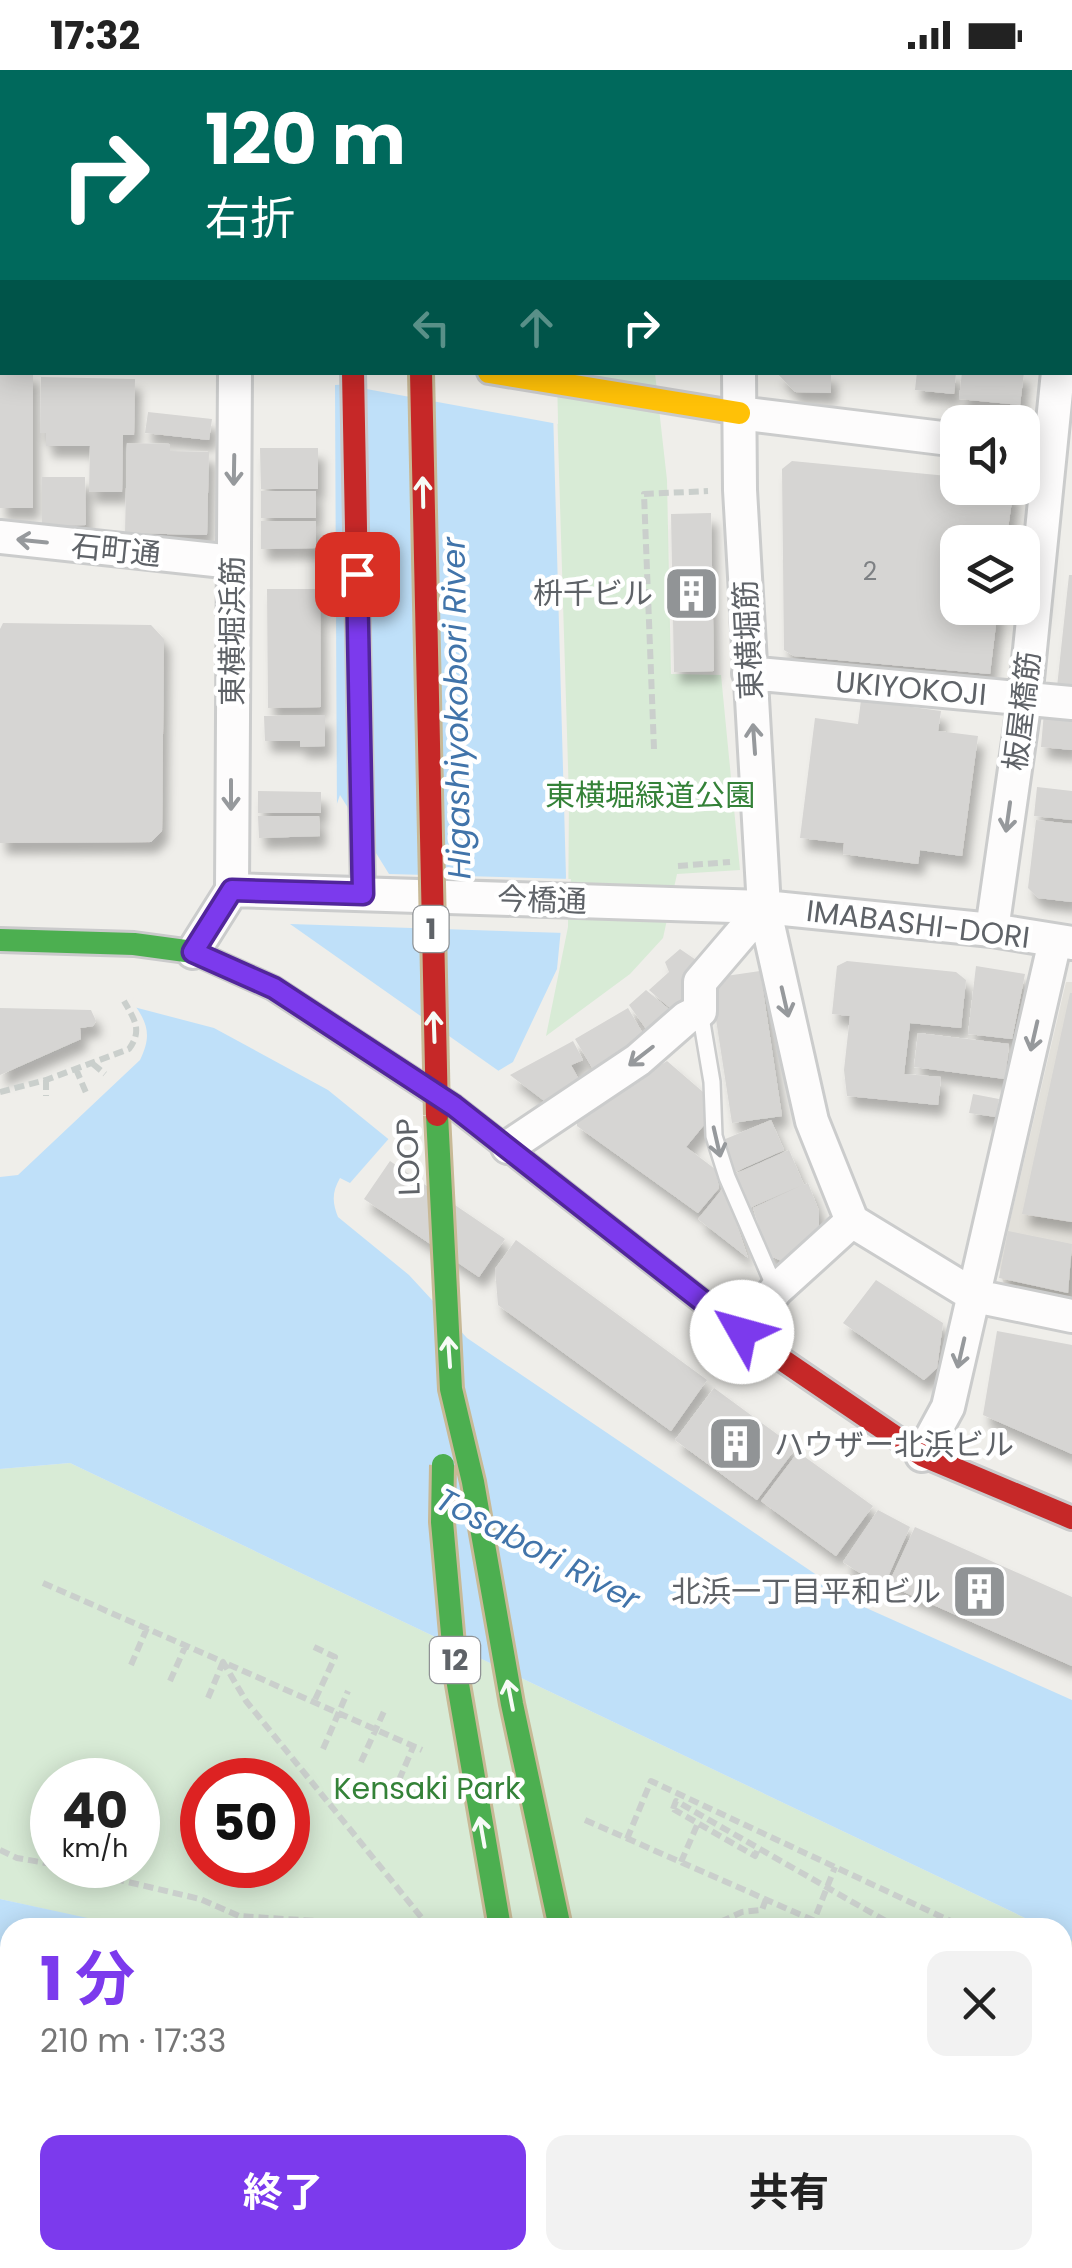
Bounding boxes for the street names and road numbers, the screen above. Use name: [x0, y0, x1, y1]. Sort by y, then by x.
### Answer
street label: 石町通: [69, 524, 163, 576]
street label: 東横堀浜筋: [211, 556, 254, 706]
street label: 東横堀筋: [723, 579, 773, 701]
street label: 板屋橋筋: [993, 649, 1051, 773]
street label: UKIYOKOJI: [834, 660, 988, 716]
street label: 今橋通: [496, 877, 588, 923]
street label: IMABASHI-DORI: [804, 889, 1032, 959]
road number: 1: [414, 906, 448, 952]
street label: LOOP: [385, 1118, 431, 1196]
road number: 12: [430, 1637, 480, 1683]

